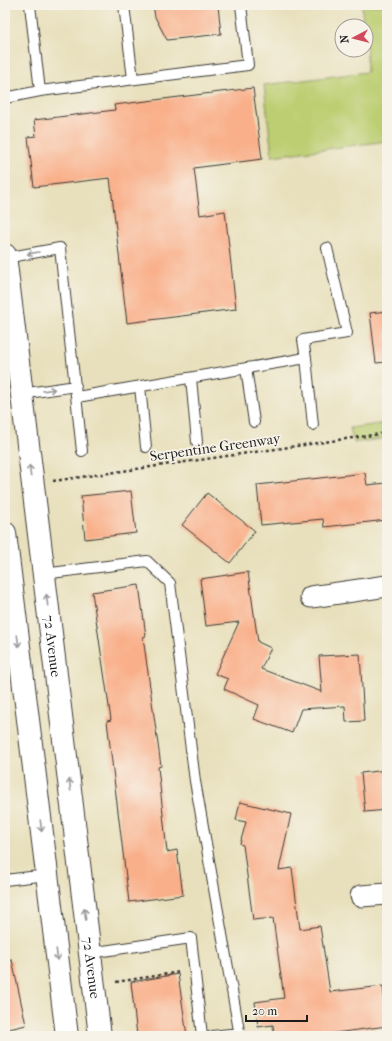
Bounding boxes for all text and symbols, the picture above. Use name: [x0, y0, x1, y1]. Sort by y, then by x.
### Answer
north arrow: [334, 18, 374, 58]
text: N: [338, 34, 352, 44]
one-way arrow: [27, 249, 40, 257]
one-way arrow: [42, 386, 55, 394]
street label: Serpentine Greenway: [149, 430, 282, 465]
one-way arrow: [26, 465, 34, 478]
one-way arrow: [43, 594, 51, 607]
street label: 72 Avenue: [40, 614, 64, 678]
one-way arrow: [14, 634, 22, 647]
one-way arrow: [66, 779, 73, 792]
one-way arrow: [37, 819, 45, 832]
one-way arrow: [82, 908, 89, 921]
street label: 72 Avenue: [79, 936, 103, 1000]
one-way arrow: [53, 948, 61, 961]
scale bar: [246, 997, 307, 1023]
text: 20 m: [252, 1004, 277, 1018]

